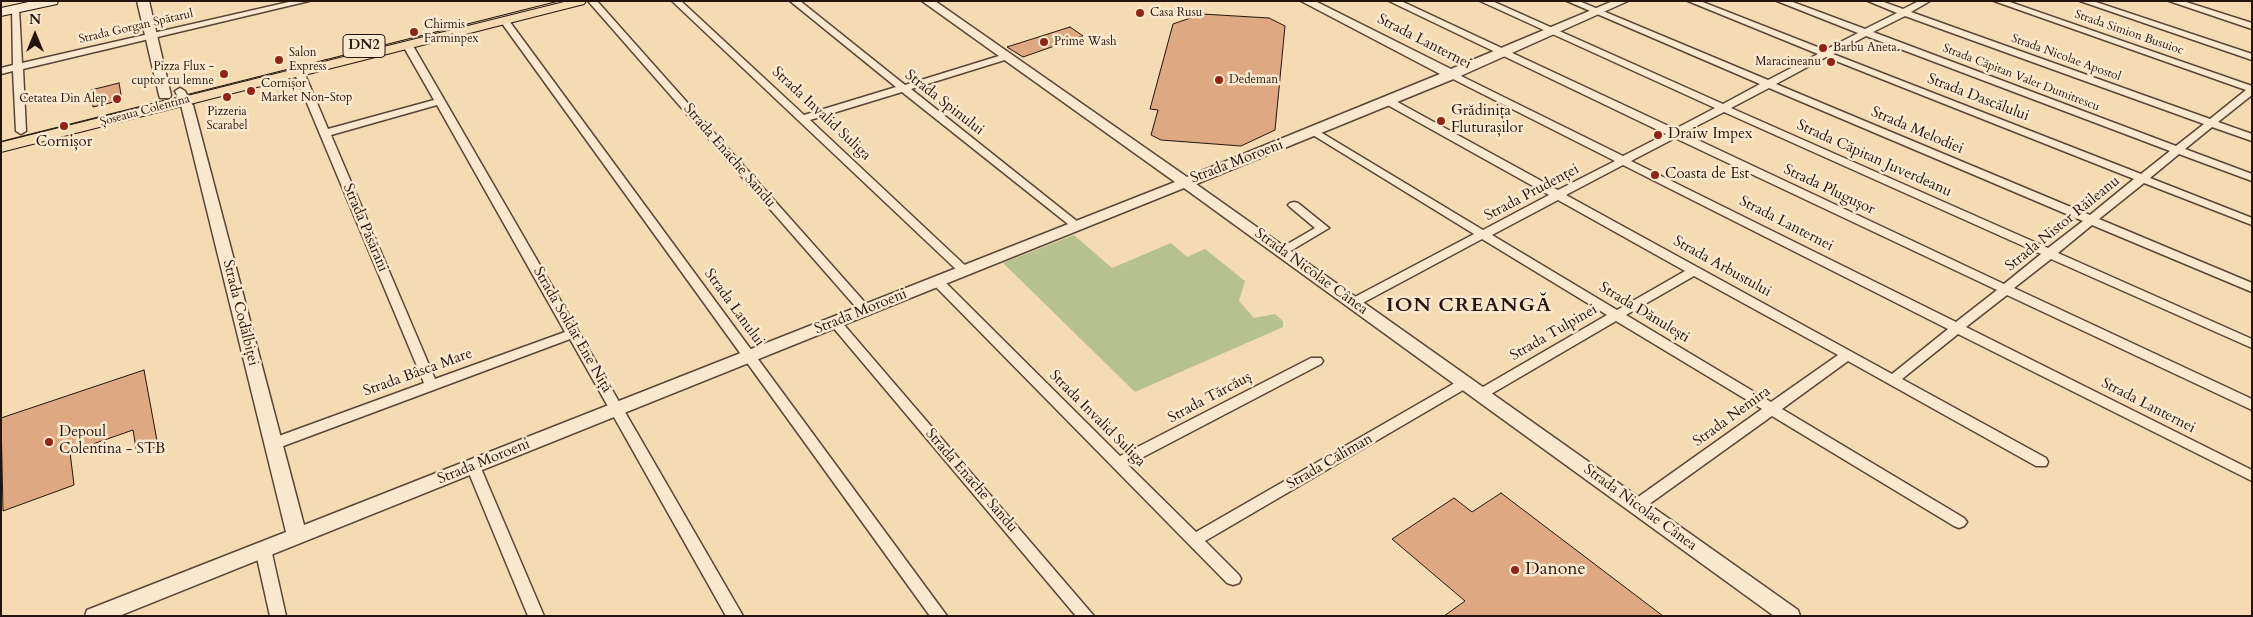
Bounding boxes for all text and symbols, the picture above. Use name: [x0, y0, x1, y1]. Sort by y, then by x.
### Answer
place label: Casa Rusu: [1150, 6, 1202, 20]
street label: Strada Gorgan Spătarul: [77, 7, 195, 47]
marker: Casa Rusu: [1134, 7, 1146, 19]
street label: Strada Simion Busuioc: [2073, 8, 2185, 58]
north arrow: [10, 10, 60, 60]
text: N: [29, 10, 41, 29]
street label: Strada Lanternei: [1374, 11, 1474, 73]
place label: Chirmis Farminpex: [424, 18, 479, 46]
marker: Chirmis Farminpex: [408, 26, 420, 38]
street label: Strada Nicolae Apostol: [2009, 32, 2123, 84]
road number: DN2: [343, 34, 385, 58]
place label: Prime Wash: [1054, 35, 1117, 49]
marker: Prime Wash: [1038, 36, 1050, 48]
place label: Barbu Aneta.: [1833, 41, 1900, 55]
street label: Strada Căpitan Valer Dumitrescu: [1941, 41, 2101, 115]
marker: Barbu Aneta.: [1817, 42, 1829, 54]
place label: Salon Express: [289, 46, 327, 74]
marker: Salon Express: [273, 54, 285, 66]
place label: Maracineanu: [1755, 55, 1821, 69]
marker: Maracineanu: [1825, 56, 1837, 68]
place label: Pizza Flux - cuptor cu lemne: [131, 60, 214, 88]
street label: Strada Invalid Suliga: [768, 63, 874, 165]
street label: Strada Spinului: [901, 67, 987, 139]
marker: Pizza Flux - cuptor cu lemne: [218, 68, 230, 80]
street label: Strada Dascălului: [1924, 70, 2032, 126]
place label: Dedeman: [1229, 73, 1278, 87]
marker: Dedeman: [1213, 74, 1225, 86]
place label: Cornișor Market Non-Stop: [261, 77, 352, 105]
marker: Cornișor Market Non-Stop: [245, 85, 257, 97]
marker: Pizzeria Scarabel: [221, 91, 233, 103]
place label: Cetatea Din Alep: [19, 92, 107, 106]
street label: Șoseaua Colentina: [99, 92, 191, 130]
marker: Cetatea Din Alep: [111, 93, 123, 105]
street label: Strada Enache Sandu: [679, 100, 779, 212]
place label: Grădinița Fluturașilor: [1451, 103, 1523, 138]
street label: Strada Melodiei: [1868, 103, 1966, 159]
place label: Pizzeria Scarabel: [206, 105, 248, 133]
marker: Grădinița Fluturașilor: [1435, 115, 1447, 127]
street label: Strada Căpitan Juverdeanu: [1794, 117, 1954, 201]
marker: Cornișor: [58, 120, 70, 132]
place label: Draiw Impex: [1668, 126, 1752, 144]
marker: Draiw Impex: [1652, 129, 1664, 141]
place label: Cornișor: [36, 134, 92, 152]
street label: Strada Moroeni: [1188, 136, 1286, 188]
street label: Strada Prudenței: [1482, 161, 1582, 225]
street label: Strada Plugușor: [1780, 161, 1878, 219]
place label: Coasta de Est: [1665, 166, 1749, 184]
marker: Coasta de Est: [1649, 169, 1661, 181]
street label: Strada Nistor Răileanu: [2002, 172, 2124, 276]
street label: Strada Păsărani: [338, 181, 392, 275]
street label: Strada Lanternei: [1736, 193, 1836, 255]
street label: Strada Nicolae Cânea: [1251, 225, 1371, 319]
street label: Strada Arbustului: [1670, 233, 1774, 301]
street label: Strada Codălbiței: [218, 258, 262, 368]
street label: Strada Soldat Ene Niță: [529, 264, 615, 396]
street label: Strada Lanului: [700, 266, 768, 350]
street label: Strada Dănulești: [1595, 279, 1693, 347]
street label: Strada Moroeni: [812, 285, 910, 339]
district label: ION CREANGĂ: [1385, 294, 1553, 318]
street label: Strada Tulpinei: [1507, 301, 1601, 365]
street label: Strada Bâsca Mare: [361, 345, 475, 401]
street label: Strada Invalid Suliga: [1045, 367, 1149, 471]
street label: Strada Tărcăuș: [1165, 368, 1255, 428]
street label: Strada Lanternei: [2098, 375, 2198, 437]
street label: Strada Nemira: [1690, 383, 1774, 451]
place label: Depoul Colentina - STB: [59, 424, 165, 459]
street label: Strada Enache Sandu: [921, 425, 1021, 537]
street label: Strada Căliman: [1284, 430, 1376, 494]
street label: Strada Moroeni: [435, 435, 533, 489]
marker: Depoul Colentina - STB: [43, 436, 55, 448]
street label: Strada Nicolae Cânea: [1580, 461, 1700, 555]
place label: Danone: [1525, 559, 1586, 581]
marker: Danone: [1509, 564, 1521, 576]

